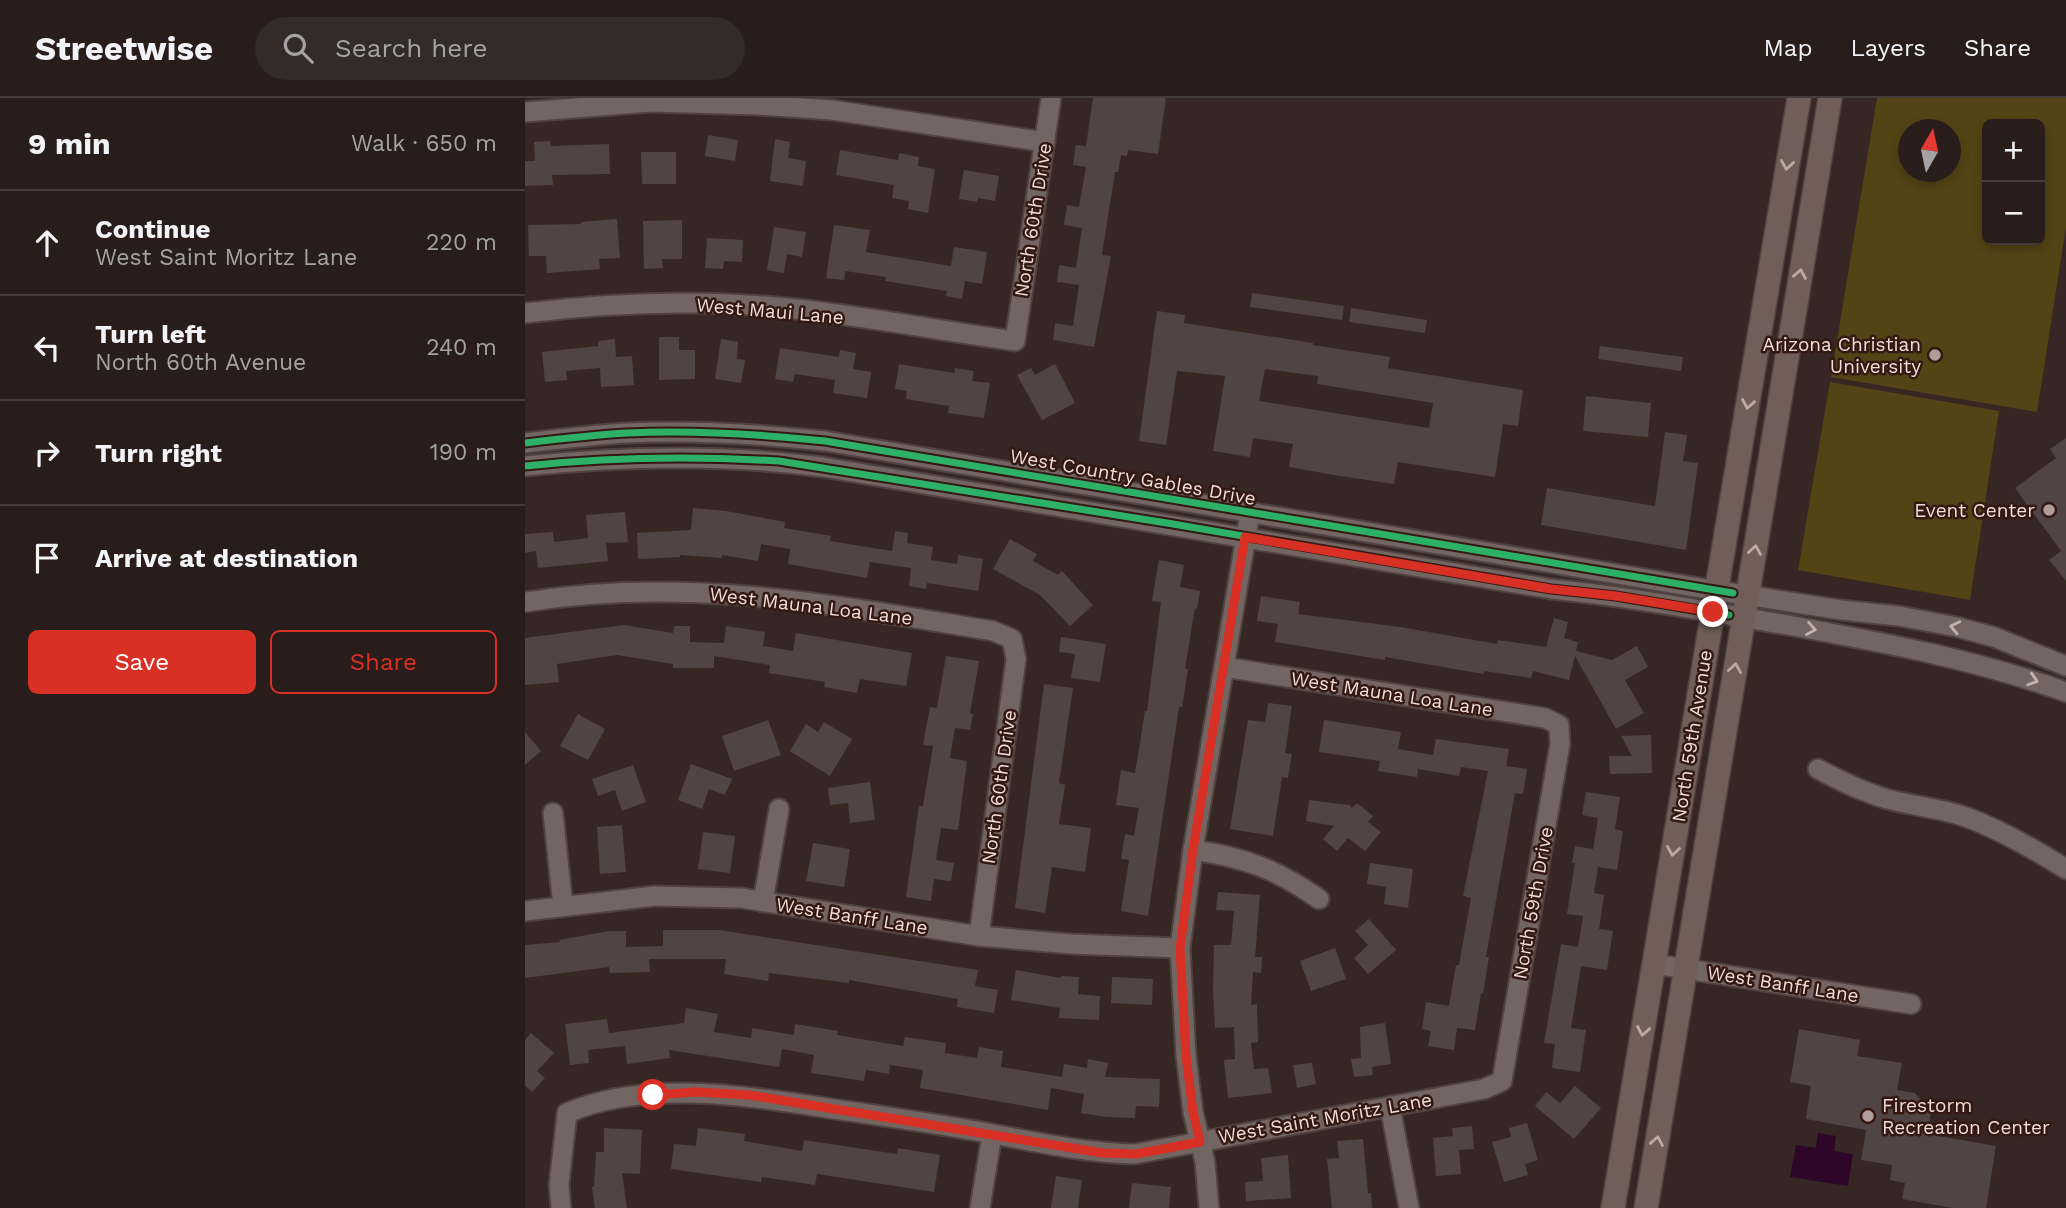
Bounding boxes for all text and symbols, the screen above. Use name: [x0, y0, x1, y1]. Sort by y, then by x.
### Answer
search box: [255, 17, 745, 80]
text: Streetwise: [35, 29, 213, 68]
icon: search: [279, 29, 317, 67]
text: Search here: [335, 33, 487, 63]
text: Map: [1764, 34, 1812, 62]
text: Layers: [1850, 34, 1926, 62]
text: Share: [1964, 34, 2031, 62]
north arrow: [1898, 119, 1961, 182]
map controls: [1982, 119, 2045, 245]
button: +: [1982, 119, 2045, 182]
text: 9 min: [28, 126, 111, 161]
text: Walk · 650 m: [351, 130, 497, 157]
street label: North 60th Drive: [1009, 141, 1057, 299]
one-way arrow: [1780, 159, 1795, 171]
button: −: [1982, 182, 2045, 245]
text: Continue: [95, 214, 211, 244]
icon: ahead: [28, 224, 66, 262]
text: 220 m: [426, 229, 497, 256]
text: West Saint Moritz Lane: [95, 244, 357, 271]
one-way arrow: [1792, 268, 1807, 280]
street label: West Maui Lane: [695, 293, 845, 329]
text: Turn left: [95, 319, 206, 349]
icon: left: [28, 329, 66, 367]
place label: Arizona Christian University: [1763, 333, 1921, 378]
text: 240 m: [426, 334, 497, 361]
marker: Arizona Christian University: [1927, 347, 1943, 363]
text: North 60th Avenue: [95, 349, 306, 376]
one-way arrow: [1741, 398, 1756, 410]
icon: right: [28, 434, 66, 472]
text: Turn right: [95, 438, 222, 468]
text: 190 m: [430, 439, 497, 466]
street label: West Country Gables Drive: [1008, 444, 1258, 510]
place label: Event Center: [1914, 499, 2035, 522]
marker: Event Center: [2041, 502, 2057, 518]
icon: arrive: [28, 539, 66, 577]
text: Arrive at destination: [95, 543, 358, 573]
one-way arrow: [1747, 544, 1762, 556]
street label: West Mauna Loa Lane: [708, 582, 914, 630]
route end: [1697, 596, 1728, 627]
one-way arrow: [1805, 621, 1817, 636]
one-way arrow: [1950, 621, 1962, 635]
button: Save: [28, 630, 256, 694]
button: Share: [270, 630, 497, 694]
street label: North 59th Avenue: [1667, 648, 1717, 824]
one-way arrow: [1727, 663, 1742, 674]
street label: West Mauna Loa Lane: [1289, 667, 1495, 721]
one-way arrow: [2026, 672, 2038, 686]
street label: North 60th Drive: [977, 708, 1021, 866]
street label: North 59th Drive: [1508, 825, 1558, 981]
one-way arrow: [1666, 845, 1681, 857]
street label: West Banff Lane: [774, 893, 930, 939]
street label: West Banff Lane: [1705, 961, 1861, 1007]
one-way arrow: [1636, 1025, 1651, 1037]
route start: [637, 1079, 668, 1110]
street label: West Saint Moritz Lane: [1216, 1088, 1434, 1148]
place label: Firestorm Recreation Center: [1882, 1094, 2050, 1139]
marker: Firestorm Recreation Center: [1860, 1108, 1876, 1124]
one-way arrow: [1649, 1135, 1664, 1147]

